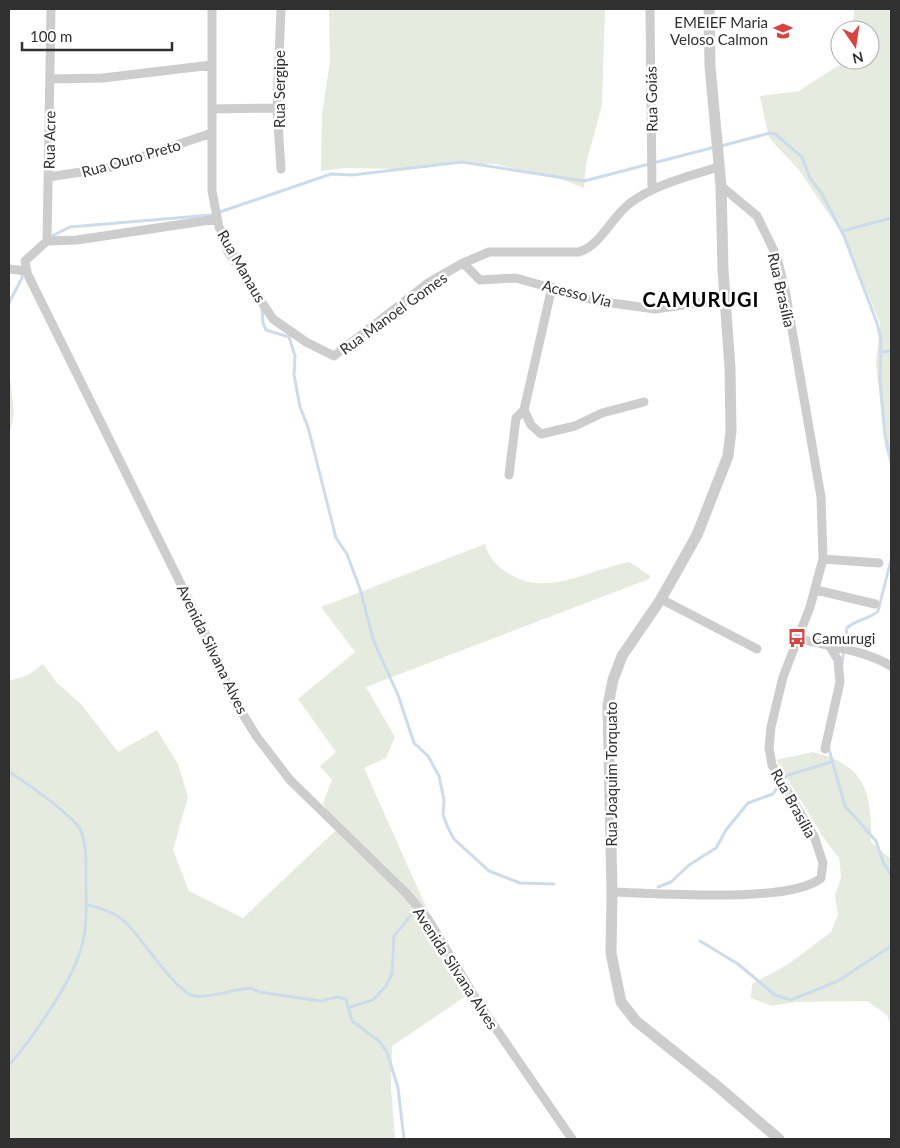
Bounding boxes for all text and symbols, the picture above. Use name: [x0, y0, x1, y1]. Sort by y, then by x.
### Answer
place label: EMEIEF Maria Veloso Calmon: [670, 13, 768, 48]
scale bar: [22, 20, 172, 52]
school or university icon: EMEIEF Maria Veloso Calmon: [772, 20, 794, 42]
north arrow: [830, 20, 880, 70]
text: 100 m: [30, 27, 72, 45]
text: N: [851, 49, 865, 68]
street label: Rua Sergipe: [270, 50, 288, 128]
street label: Rua Goiás: [641, 66, 661, 132]
street label: Rua Acre: [39, 111, 59, 169]
street label: Rua Ouro Preto: [79, 135, 183, 181]
street label: Rua Manaus: [214, 227, 270, 305]
street label: Rua Brasília: [765, 251, 799, 329]
street label: Rua Manoel Gomes: [336, 268, 450, 358]
street label: Acesso Via: [540, 276, 614, 310]
district label: CAMURUGI: [643, 287, 759, 311]
street label: Avenida Silvana Alves: [174, 581, 252, 717]
bus stop icon: Camurugi: [786, 627, 808, 649]
place label: Camurugi: [812, 629, 875, 647]
street label: Rua Joaquim Torquato: [602, 701, 620, 847]
street label: Rua Brasília: [768, 765, 820, 841]
street label: Avenida Silvana Alves: [410, 904, 502, 1032]

